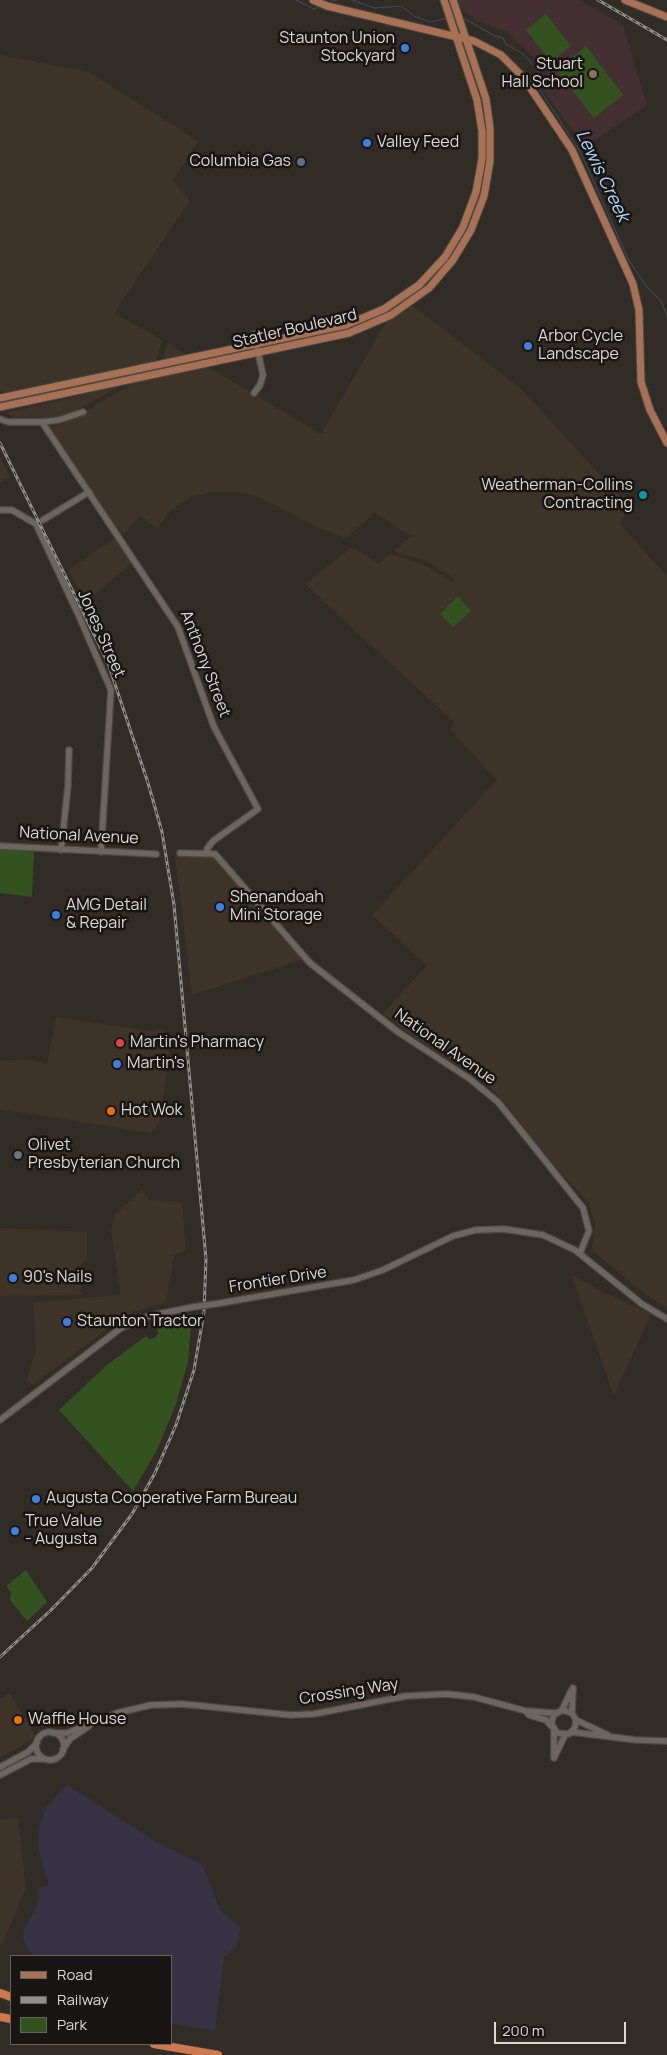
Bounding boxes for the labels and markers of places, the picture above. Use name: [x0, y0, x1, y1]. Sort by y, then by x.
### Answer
place label: Staunton Union Stockyard: [279, 29, 395, 67]
marker: Staunton Union Stockyard: [399, 42, 411, 54]
place label: Stuart Hall School: [502, 55, 583, 93]
marker: Stuart Hall School: [587, 68, 599, 80]
place label: Valley Feed: [377, 133, 459, 153]
marker: Valley Feed: [361, 137, 373, 149]
place label: Columbia Gas: [189, 152, 291, 172]
marker: Columbia Gas: [295, 156, 307, 168]
place label: Arbor Cycle Landscape: [538, 327, 623, 365]
marker: Arbor Cycle Landscape: [522, 340, 534, 352]
place label: Weatherman-Collins Contracting: [481, 476, 633, 514]
marker: Weatherman-Collins Contracting: [637, 489, 649, 501]
place label: Shenandoah Mini Storage: [230, 888, 324, 926]
place label: AMG Detail & Repair: [66, 896, 147, 934]
marker: Shenandoah Mini Storage: [214, 901, 226, 913]
marker: AMG Detail & Repair: [50, 909, 62, 921]
place label: Martin's Pharmacy: [130, 1033, 264, 1053]
marker: Martin's Pharmacy: [114, 1037, 126, 1049]
place label: Martin's: [127, 1054, 185, 1074]
marker: Martin's: [111, 1058, 123, 1070]
place label: Hot Wok: [121, 1101, 182, 1121]
marker: Hot Wok: [105, 1105, 117, 1117]
place label: Olivet Presbyterian Church: [28, 1136, 180, 1174]
marker: Olivet Presbyterian Church: [12, 1149, 24, 1161]
place label: 90's Nails: [23, 1268, 92, 1288]
marker: 90's Nails: [7, 1272, 19, 1284]
place label: Staunton Tractor: [77, 1312, 203, 1332]
marker: Staunton Tractor: [61, 1316, 73, 1328]
place label: Augusta Cooperative Farm Bureau: [46, 1489, 297, 1509]
marker: Augusta Cooperative Farm Bureau: [30, 1493, 42, 1505]
place label: True Value - Augusta: [25, 1512, 102, 1550]
marker: True Value - Augusta: [9, 1525, 21, 1537]
place label: Waffle House: [28, 1710, 126, 1730]
marker: Waffle House: [12, 1714, 24, 1726]

